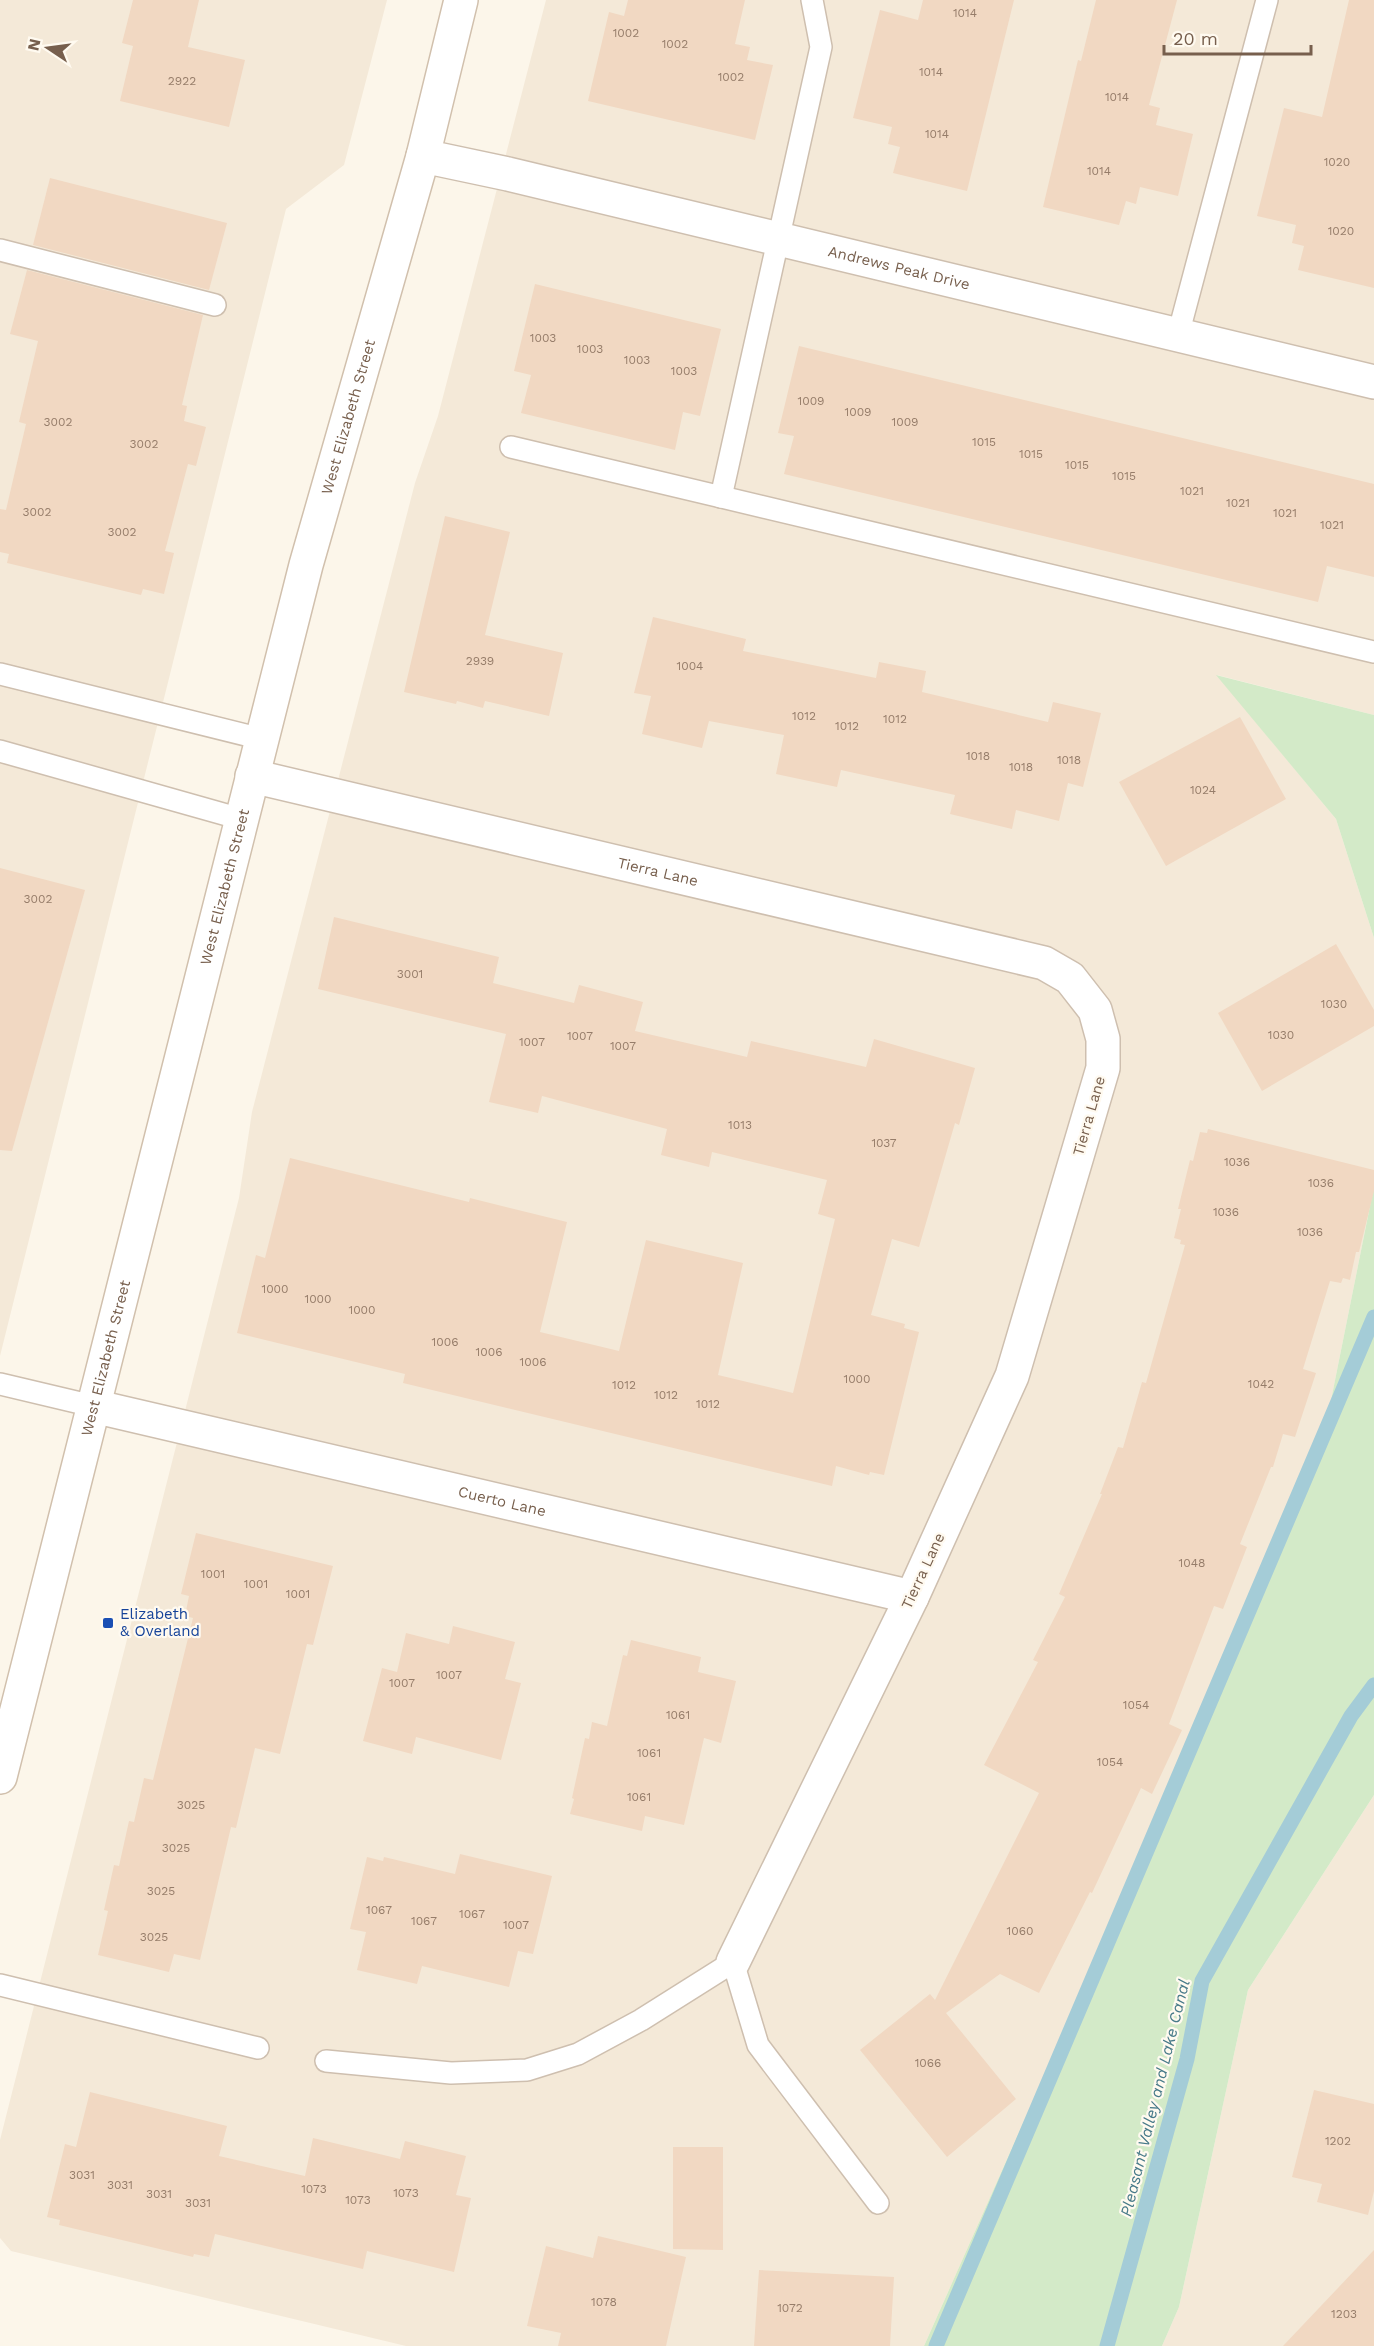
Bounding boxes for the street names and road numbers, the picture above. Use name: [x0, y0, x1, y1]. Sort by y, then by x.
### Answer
street label: Andrews Peak Drive: [826, 242, 972, 294]
street label: West Elizabeth Street: [318, 337, 379, 497]
street label: West Elizabeth Street: [196, 806, 253, 967]
street label: Tierra Lane: [616, 854, 700, 890]
street label: Tierra Lane: [1069, 1074, 1109, 1158]
street label: West Elizabeth Street: [77, 1278, 134, 1438]
street label: Cuerto Lane: [456, 1482, 548, 1520]
street label: Tierra Lane: [897, 1530, 949, 1612]

